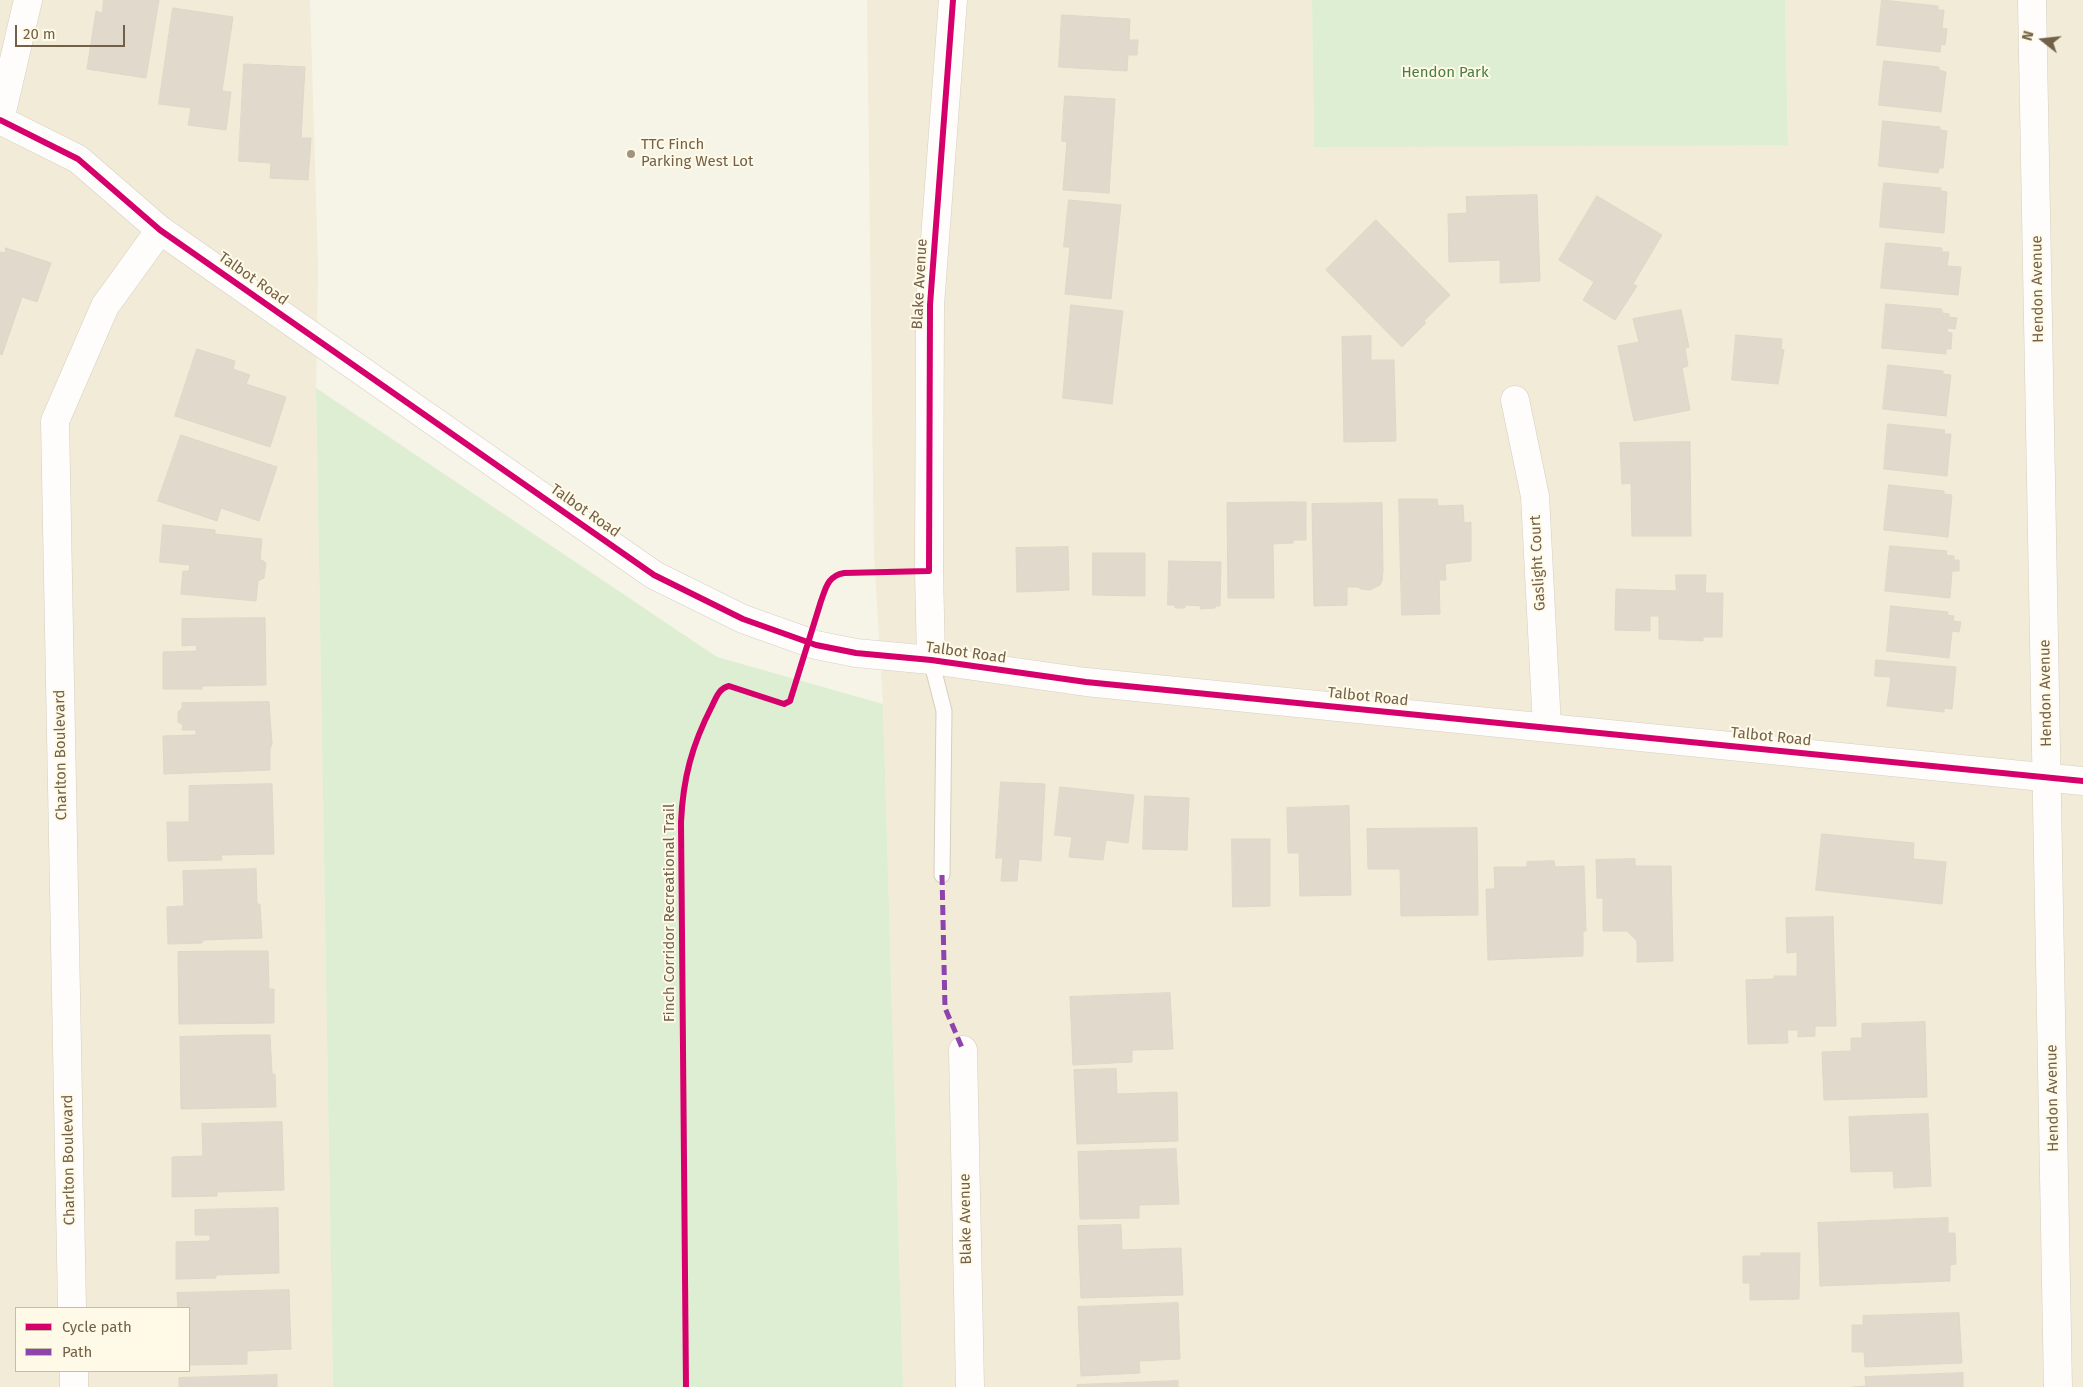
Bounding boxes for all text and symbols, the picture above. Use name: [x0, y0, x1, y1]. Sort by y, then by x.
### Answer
scale bar: [18, 15, 128, 47]
north arrow: [2018, 15, 2068, 65]
text: 20 m: [23, 25, 56, 43]
text: N: [2019, 29, 2038, 43]
park label: Hendon Park: [1401, 64, 1489, 82]
place label: TTC Finch Parking West Lot: [641, 136, 753, 171]
marker: TTC Finch Parking West Lot: [625, 148, 637, 160]
street label: Hendon Avenue: [2028, 235, 2048, 343]
street label: Blake Avenue: [909, 238, 931, 330]
street label: Talbot Road: [215, 248, 291, 310]
street label: Talbot Road: [547, 480, 623, 542]
street label: Gaslight Court: [1527, 515, 1549, 611]
street label: Talbot Road: [925, 638, 1007, 668]
street label: Hendon Avenue: [2036, 639, 2056, 747]
street label: Talbot Road: [1327, 684, 1409, 710]
street label: Charlton Boulevard: [51, 689, 71, 821]
street label: Talbot Road: [1730, 724, 1812, 750]
street label: Finch Corridor Recreational Trail: [661, 804, 679, 1022]
street label: Hendon Avenue: [2043, 1044, 2063, 1152]
street label: Charlton Boulevard: [59, 1094, 79, 1226]
street label: Blake Avenue: [956, 1173, 976, 1265]
legend: [15, 1307, 190, 1372]
text: Cycle path: [62, 1318, 132, 1336]
text: Path: [62, 1343, 92, 1361]

